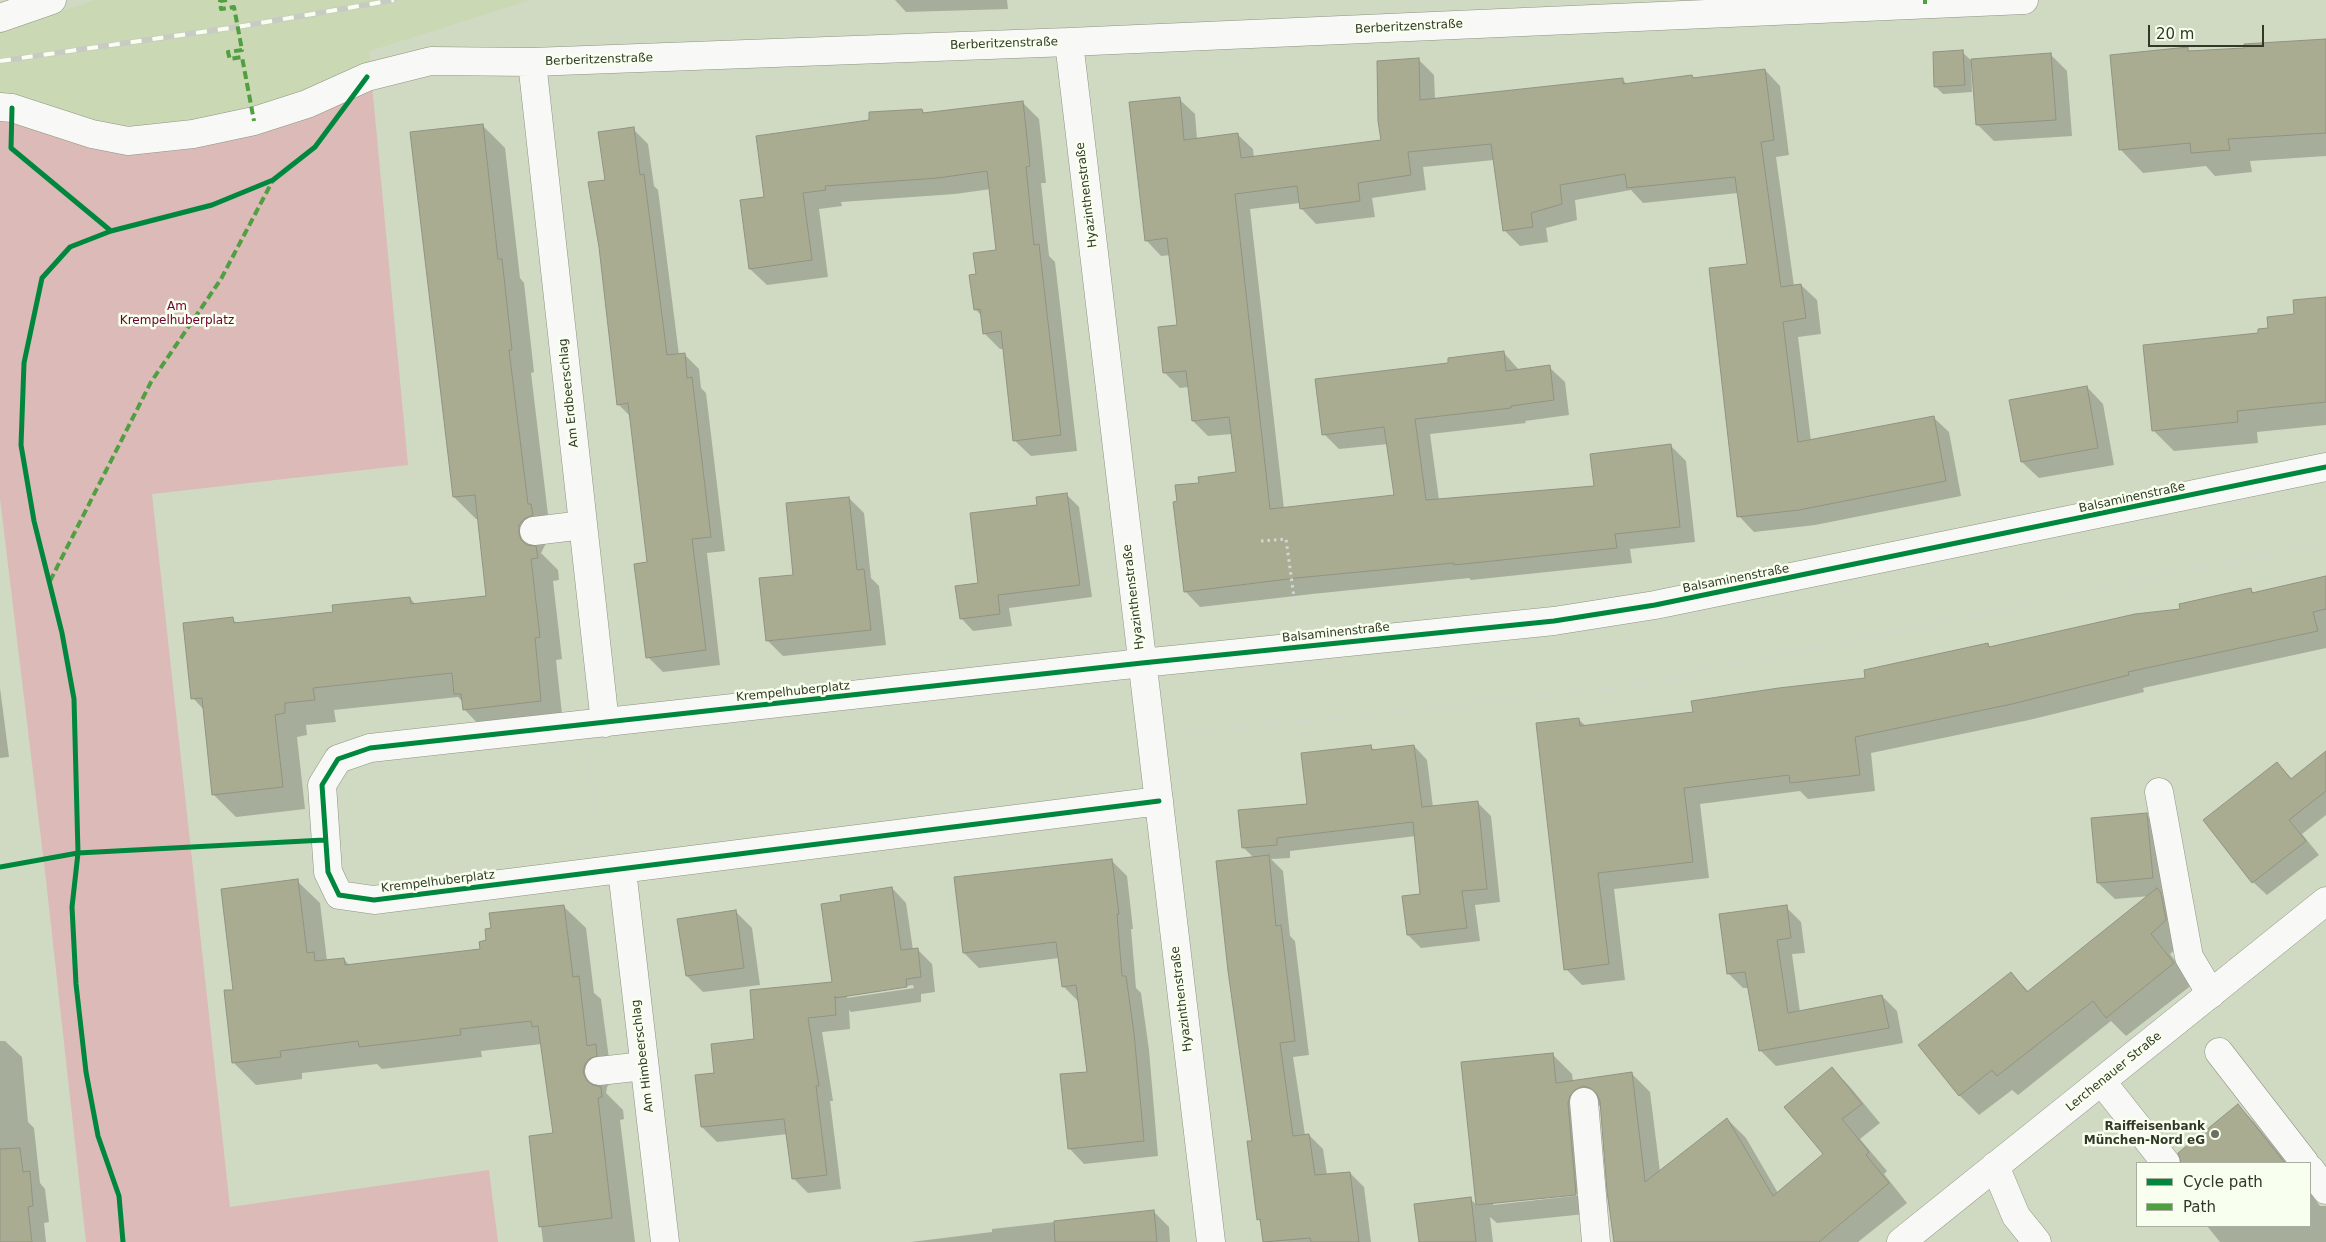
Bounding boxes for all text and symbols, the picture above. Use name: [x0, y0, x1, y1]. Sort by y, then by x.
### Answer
scale bar: [2151, 15, 2267, 47]
street label: Berberitzenstraße: [1355, 17, 1463, 37]
text: 20 m: [2156, 25, 2194, 43]
street label: Berberitzenstraße: [950, 35, 1058, 53]
street label: Berberitzenstraße: [545, 51, 653, 69]
street label: Hyazinthenstraße: [1073, 141, 1101, 249]
park label: Am Krempelhuberplatz: [120, 300, 234, 328]
street label: Am Erdbeerschlag: [556, 338, 582, 448]
street label: Balsaminenstraße: [2078, 480, 2186, 516]
street label: Hyazinthenstraße: [1120, 543, 1148, 651]
street label: Balsaminenstraße: [1681, 562, 1791, 596]
street label: Balsaminenstraße: [1281, 620, 1391, 646]
street label: Krempelhuberplatz: [735, 679, 851, 705]
street label: Krempelhuberplatz: [380, 868, 496, 896]
street label: Hyazinthenstraße: [1168, 945, 1196, 1053]
street label: Am Himbeerschlag: [629, 999, 657, 1113]
street label: Lerchenauer Straße: [2063, 1029, 2165, 1115]
place label: Raiffeisenbank München-Nord eG: [2084, 1120, 2205, 1148]
marker: Raiffeisenbank München-Nord eG: [2209, 1128, 2221, 1140]
legend: [2136, 1162, 2311, 1227]
text: Cycle path: [2183, 1173, 2263, 1191]
text: Path: [2183, 1198, 2216, 1216]

